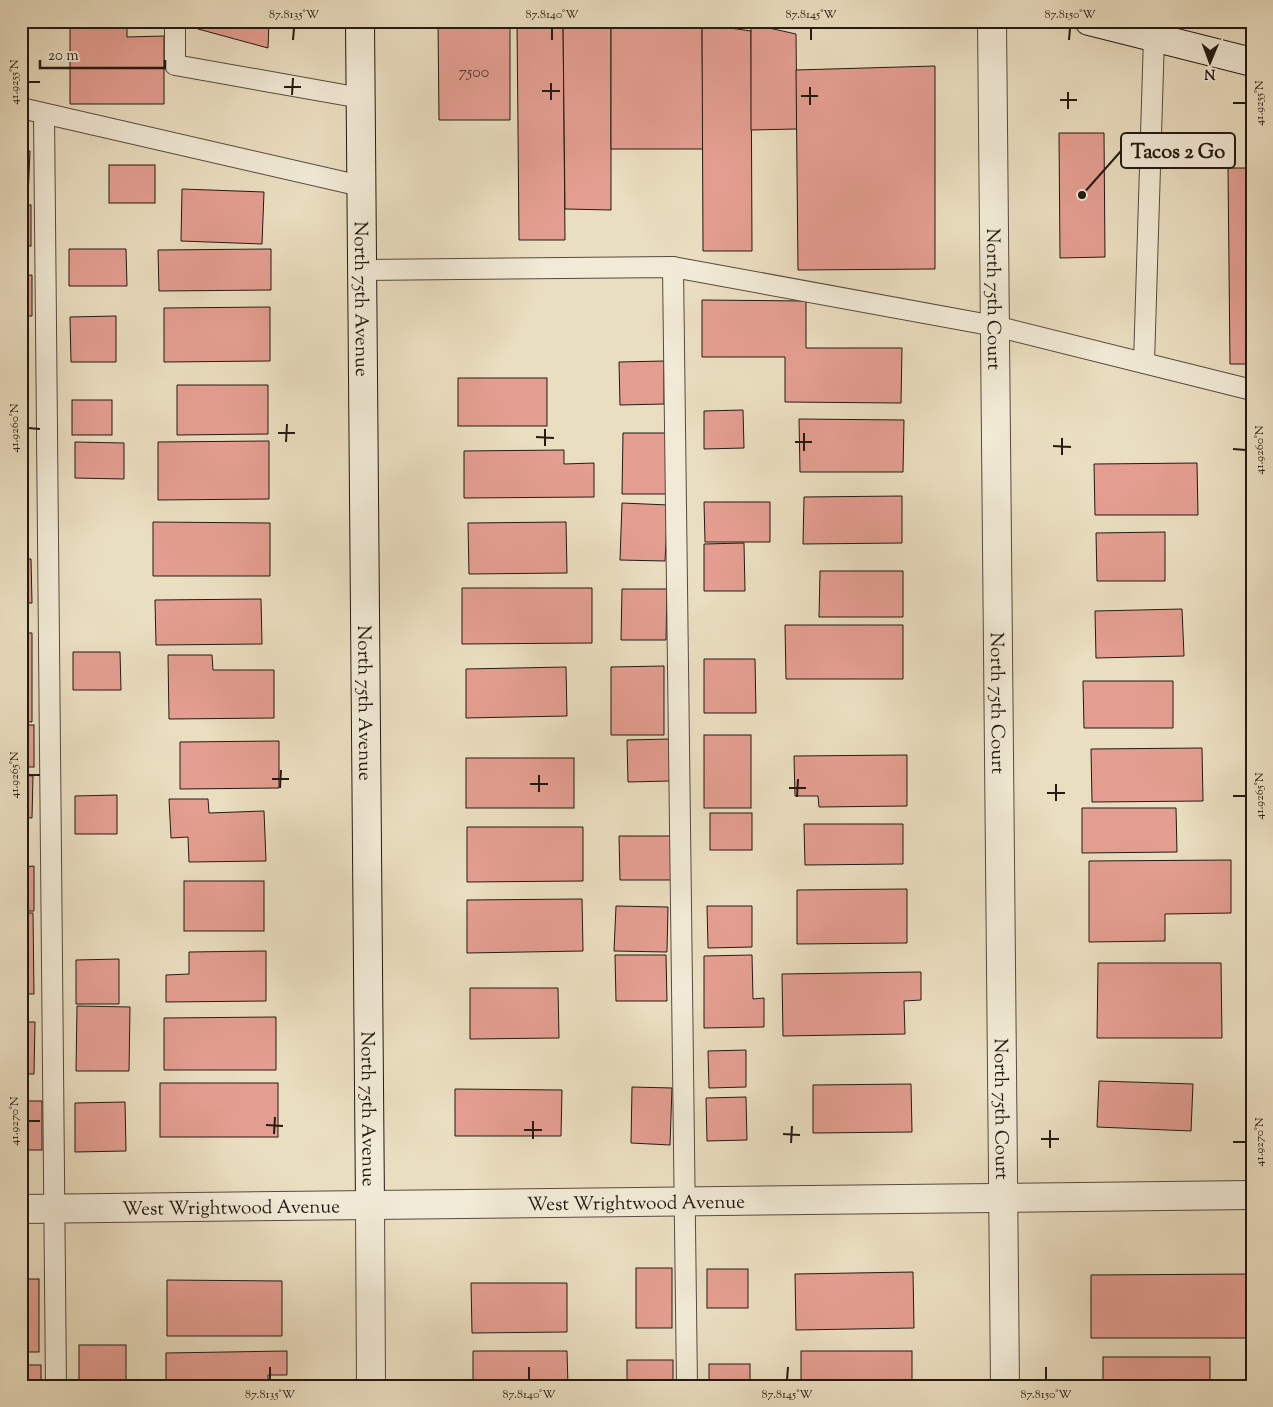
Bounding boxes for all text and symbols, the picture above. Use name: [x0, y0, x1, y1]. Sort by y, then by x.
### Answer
text: 87.8135°W: [269, 6, 320, 24]
text: 87.8140°W: [525, 6, 579, 24]
text: 87.8145°W: [785, 6, 837, 24]
text: 87.8150°W: [1044, 6, 1096, 24]
scale bar: [40, 38, 165, 70]
north arrow: [1186, 38, 1236, 88]
text: 20 m: [48, 46, 79, 67]
text: 41.9255°N: [6, 59, 24, 105]
house number: 7500: [459, 62, 489, 85]
text: N: [1204, 63, 1216, 83]
text: 41.9255°N: [1251, 80, 1269, 126]
callout: Tacos 2 Go: [1121, 133, 1235, 168]
text: Tacos 2 Go: [1131, 139, 1225, 168]
street label: North 75th Avenue: [346, 221, 374, 377]
street label: North 75th Court: [978, 228, 1006, 370]
text: 41.9260°N: [6, 403, 24, 453]
text: 41.9260°N: [1251, 425, 1269, 475]
street label: North 75th Avenue: [349, 625, 377, 781]
street label: North 75th Court: [982, 632, 1010, 774]
text: 41.9265°N: [6, 751, 24, 799]
text: 41.9265°N: [1251, 772, 1269, 820]
street label: North 75th Avenue: [353, 1031, 381, 1187]
street label: North 75th Court: [986, 1038, 1014, 1180]
text: 41.9270°N: [6, 1096, 24, 1145]
text: 41.9270°N: [1251, 1117, 1269, 1166]
street label: West Wrightwood Avenue: [527, 1190, 745, 1219]
street label: West Wrightwood Avenue: [122, 1194, 340, 1224]
text: 87.8135°W: [245, 1386, 296, 1404]
text: 87.8140°W: [502, 1386, 556, 1404]
text: 87.8145°W: [761, 1386, 813, 1404]
text: 87.8150°W: [1020, 1386, 1072, 1404]

